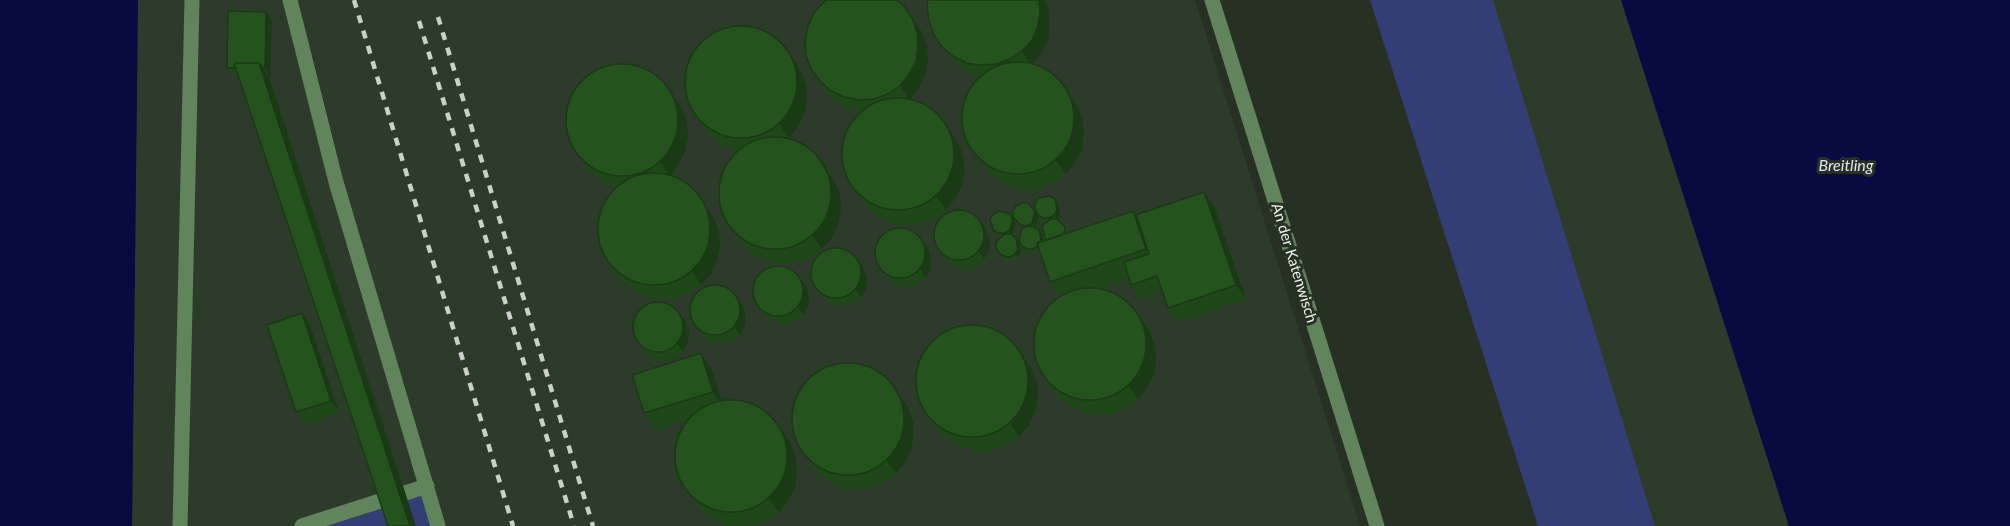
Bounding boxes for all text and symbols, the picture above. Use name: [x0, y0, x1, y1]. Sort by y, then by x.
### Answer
water label: Breitling: [1818, 156, 1874, 176]
street label: An der Katenwisch: [1267, 201, 1321, 325]

